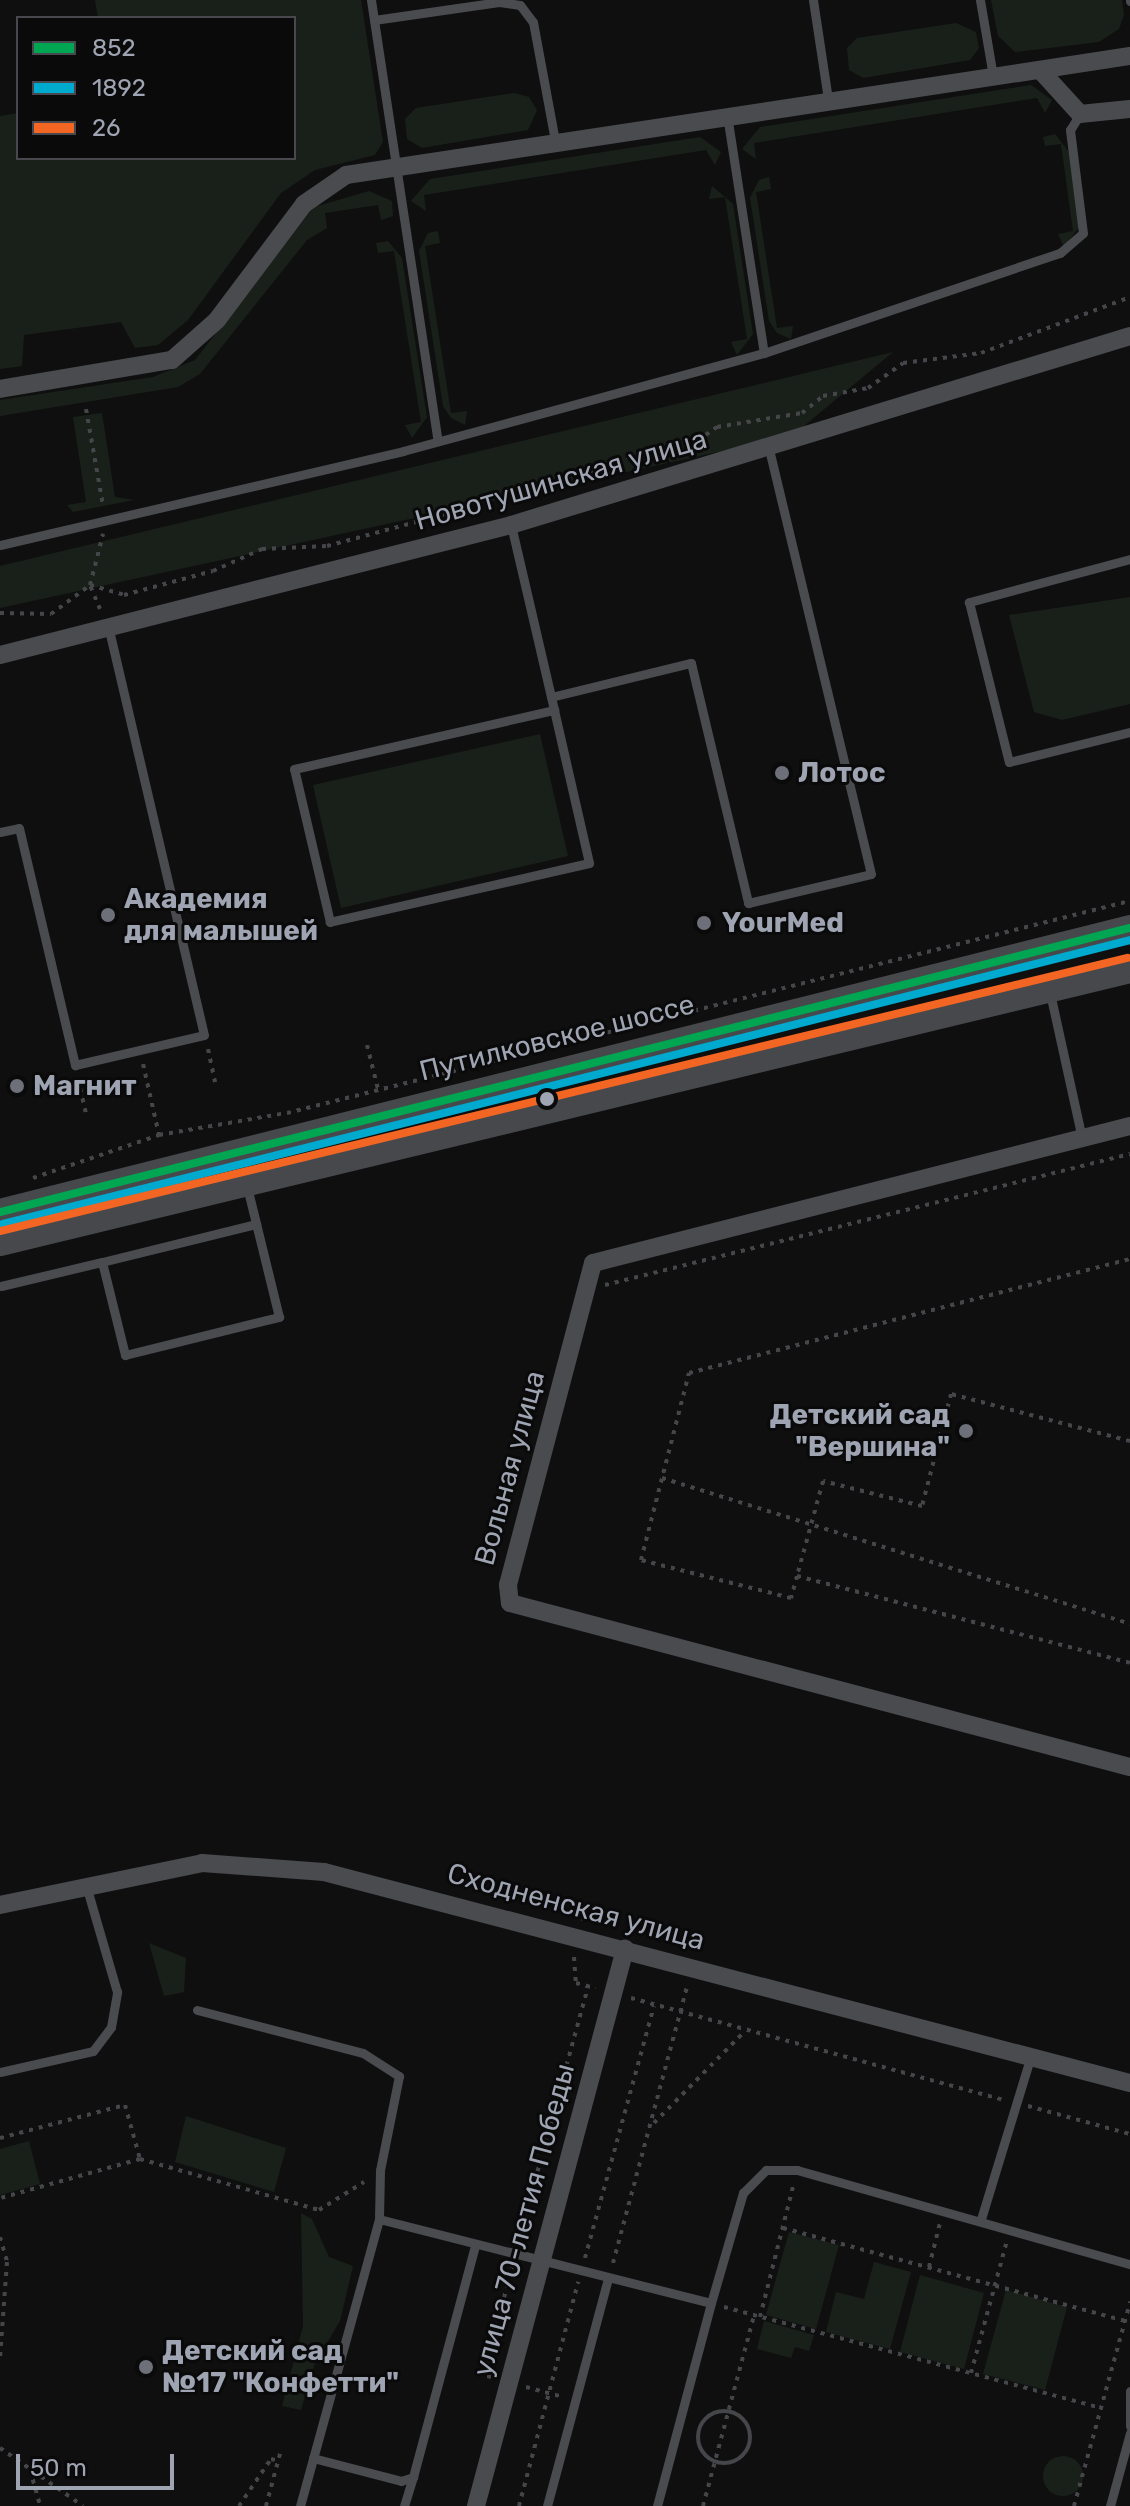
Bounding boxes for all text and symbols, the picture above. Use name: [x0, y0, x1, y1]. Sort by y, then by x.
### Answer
legend: [16, 16, 296, 160]
text: 852: [92, 34, 136, 62]
text: 1892: [92, 74, 146, 102]
text: 26: [92, 114, 121, 142]
street label: Новотушинская улица: [411, 422, 711, 538]
place label: Лотос: [798, 756, 885, 790]
marker: Лотос: [773, 764, 791, 782]
place label: Академия для малышей: [124, 882, 318, 948]
marker: Академия для малышей: [99, 906, 117, 924]
place label: YourMed: [722, 906, 844, 940]
marker: YourMed: [693, 912, 715, 934]
street label: Путилковское шоссе: [416, 988, 698, 1088]
place label: Магнит: [33, 1069, 137, 1103]
marker: Магнит: [8, 1077, 26, 1095]
unlabelled marker: [539, 1091, 555, 1107]
street label: Вольная улица: [468, 1367, 552, 1569]
place label: Детский сад "Вершина": [770, 1398, 950, 1464]
marker: Детский сад "Вершина": [957, 1422, 975, 1440]
street label: Сходненская улица: [444, 1856, 708, 1958]
street label: улица 70-летия Победы: [466, 2060, 582, 2380]
place label: Детский сад №17 "Конфетти": [162, 2334, 399, 2400]
marker: Детский сад №17 "Конфетти": [137, 2358, 155, 2376]
scale bar: [20, 2438, 178, 2488]
text: 50 m: [30, 2454, 87, 2482]

